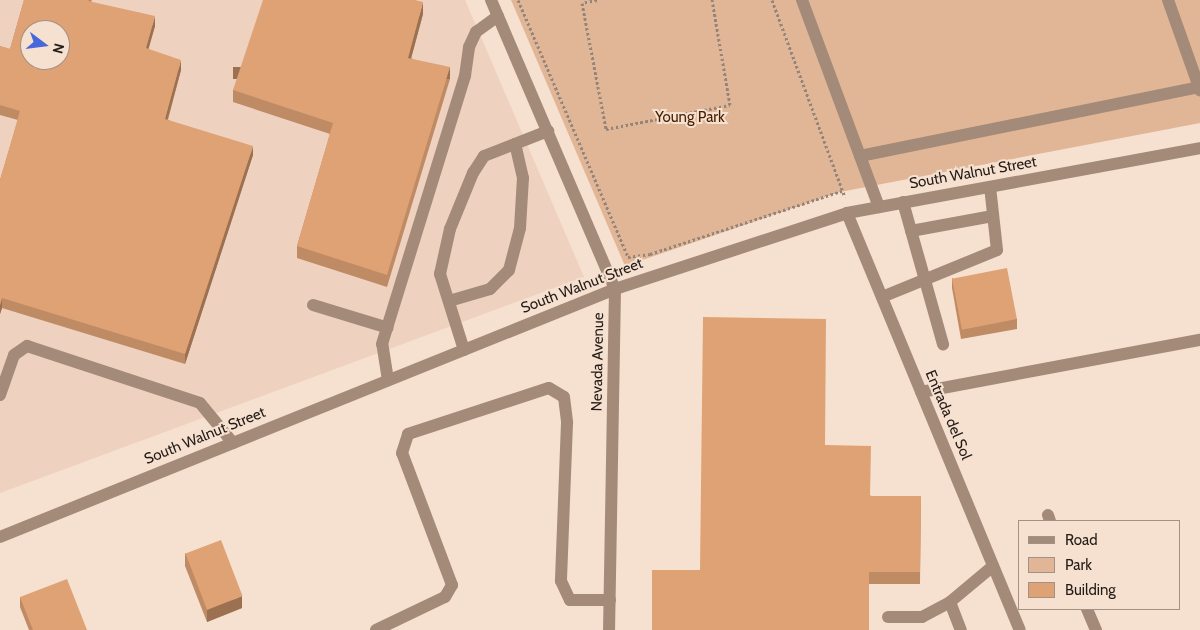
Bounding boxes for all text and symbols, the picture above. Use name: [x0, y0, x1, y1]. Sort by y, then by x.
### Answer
north arrow: [20, 20, 70, 70]
text: N: [49, 42, 68, 56]
park label: Young Park: [655, 109, 725, 127]
street label: South Walnut Street: [908, 153, 1038, 193]
street label: South Walnut Street: [519, 254, 645, 318]
street label: Nevada Avenue: [588, 312, 608, 412]
street label: Entrada del Sol: [921, 367, 975, 463]
street label: South Walnut Street: [142, 403, 268, 469]
legend: [1018, 520, 1180, 610]
text: Road: [1065, 531, 1098, 549]
text: Park: [1065, 556, 1092, 574]
text: Building: [1065, 581, 1116, 599]

